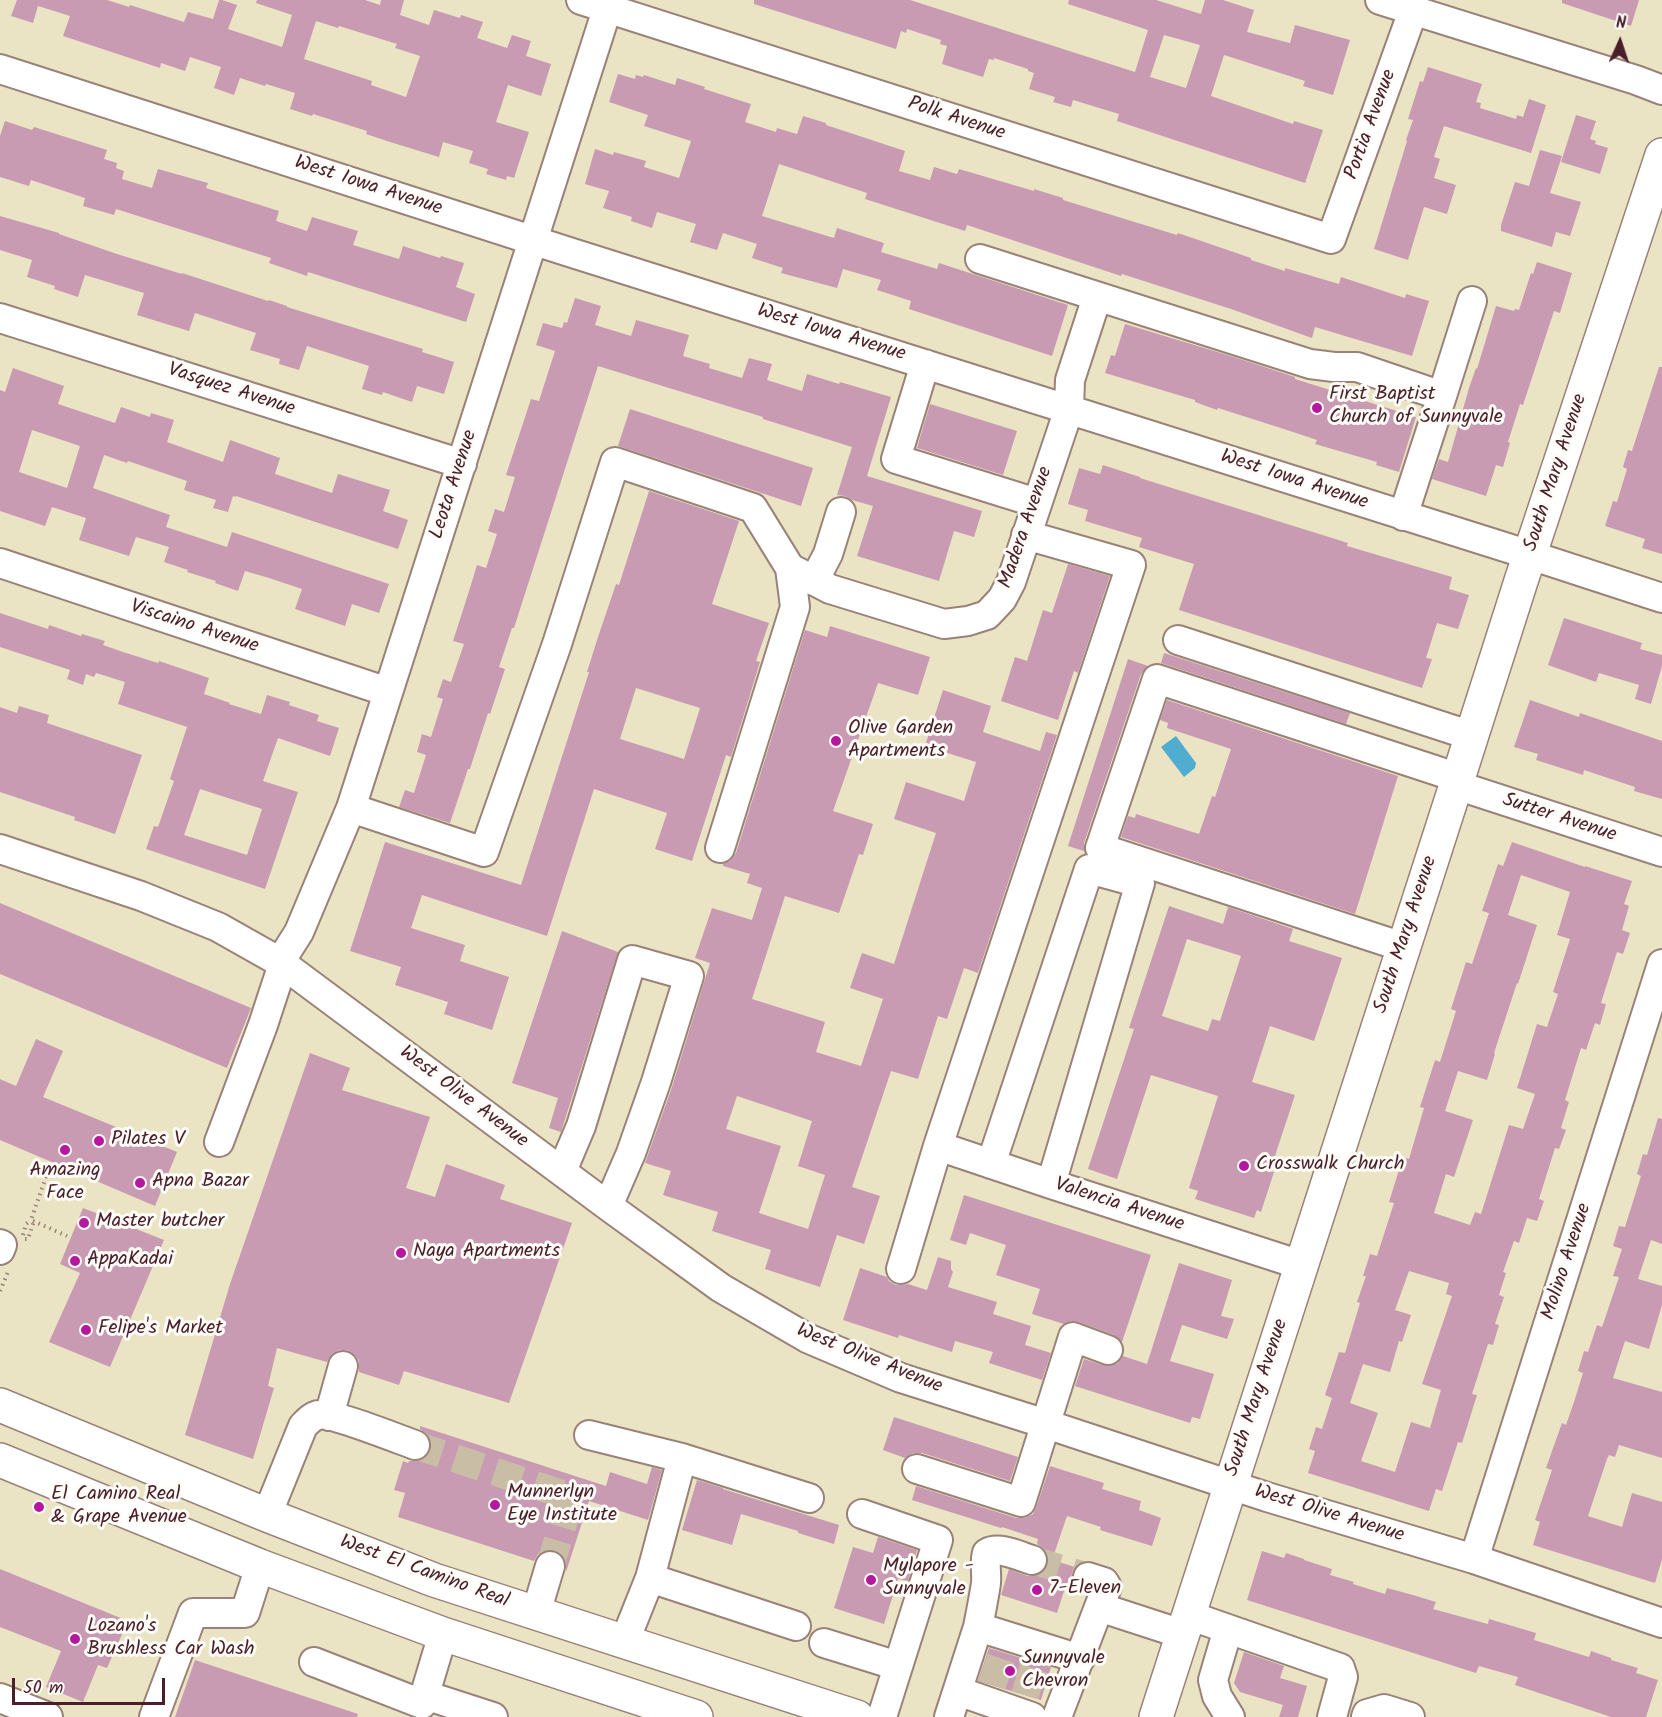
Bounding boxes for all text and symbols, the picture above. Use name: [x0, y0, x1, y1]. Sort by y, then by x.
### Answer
text: N: [1615, 11, 1627, 36]
north arrow: [1590, 12, 1650, 72]
street label: Portia Avenue: [1341, 67, 1403, 183]
street label: Polk Avenue: [904, 93, 1008, 147]
street label: West Iowa Avenue: [291, 152, 445, 222]
street label: West Iowa Avenue: [754, 300, 908, 368]
street label: Vasquez Avenue: [164, 359, 298, 423]
place label: First Baptist Church of Sunnyvale: [1329, 384, 1503, 431]
street label: South Mary Avenue: [1520, 391, 1594, 555]
marker: First Baptist Church of Sunnyvale: [1310, 401, 1324, 415]
street label: Leota Avenue: [426, 428, 484, 542]
street label: West Iowa Avenue: [1217, 446, 1371, 516]
street label: Madera Avenue: [995, 464, 1059, 592]
street label: Viscaino Avenue: [127, 596, 261, 660]
place label: Olive Garden Apartments: [848, 718, 953, 765]
marker: Olive Garden Apartments: [829, 734, 843, 748]
street label: Sutter Avenue: [1499, 789, 1619, 849]
street label: South Mary Avenue: [1370, 853, 1444, 1017]
street label: West Olive Avenue: [394, 1042, 532, 1154]
place label: Pilates V: [111, 1129, 185, 1153]
marker: Pilates V: [92, 1134, 106, 1148]
marker: Amazing Face: [58, 1143, 72, 1157]
place label: Crosswalk Church: [1256, 1154, 1404, 1178]
marker: Crosswalk Church: [1237, 1159, 1251, 1173]
place label: Amazing Face: [29, 1160, 101, 1207]
place label: Apna Bazar: [152, 1171, 249, 1195]
street label: Valencia Avenue: [1051, 1174, 1187, 1238]
marker: Apna Bazar: [133, 1176, 147, 1190]
street label: Molino Avenue: [1538, 1201, 1598, 1323]
place label: Master butcher: [96, 1211, 224, 1235]
marker: Master butcher: [77, 1216, 91, 1230]
place label: Naya Apartments: [413, 1241, 560, 1265]
marker: Naya Apartments: [394, 1246, 408, 1260]
place label: AppaKadai: [87, 1249, 173, 1273]
marker: AppaKadai: [68, 1254, 82, 1268]
street label: South Mary Avenue: [1221, 1316, 1295, 1480]
place label: Felipe's Market: [98, 1318, 223, 1342]
street label: West Olive Avenue: [793, 1320, 945, 1400]
marker: Felipe's Market: [79, 1323, 93, 1337]
street label: West Olive Avenue: [1251, 1481, 1407, 1549]
place label: Munnerlyn Eye Institute: [507, 1482, 617, 1529]
place label: El Camino Real & Grape Avenue: [51, 1484, 187, 1531]
marker: Munnerlyn Eye Institute: [488, 1498, 502, 1512]
marker: El Camino Real & Grape Avenue: [32, 1500, 46, 1514]
street label: West El Camino Real: [336, 1531, 512, 1615]
place label: Mylapore - Sunnyvale: [883, 1556, 974, 1603]
marker: Mylapore - Sunnyvale: [864, 1573, 878, 1587]
place label: 7-Eleven: [1049, 1578, 1121, 1602]
marker: 7-Eleven: [1030, 1583, 1044, 1597]
place label: Lozano's Brushless Car Wash: [87, 1616, 254, 1663]
marker: Lozano's Brushless Car Wash: [68, 1632, 82, 1646]
place label: Sunnyvale Chevron: [1022, 1648, 1105, 1695]
marker: Sunnyvale Chevron: [1003, 1664, 1017, 1678]
scale bar: [15, 1666, 168, 1704]
text: 50 m: [23, 1674, 63, 1703]

